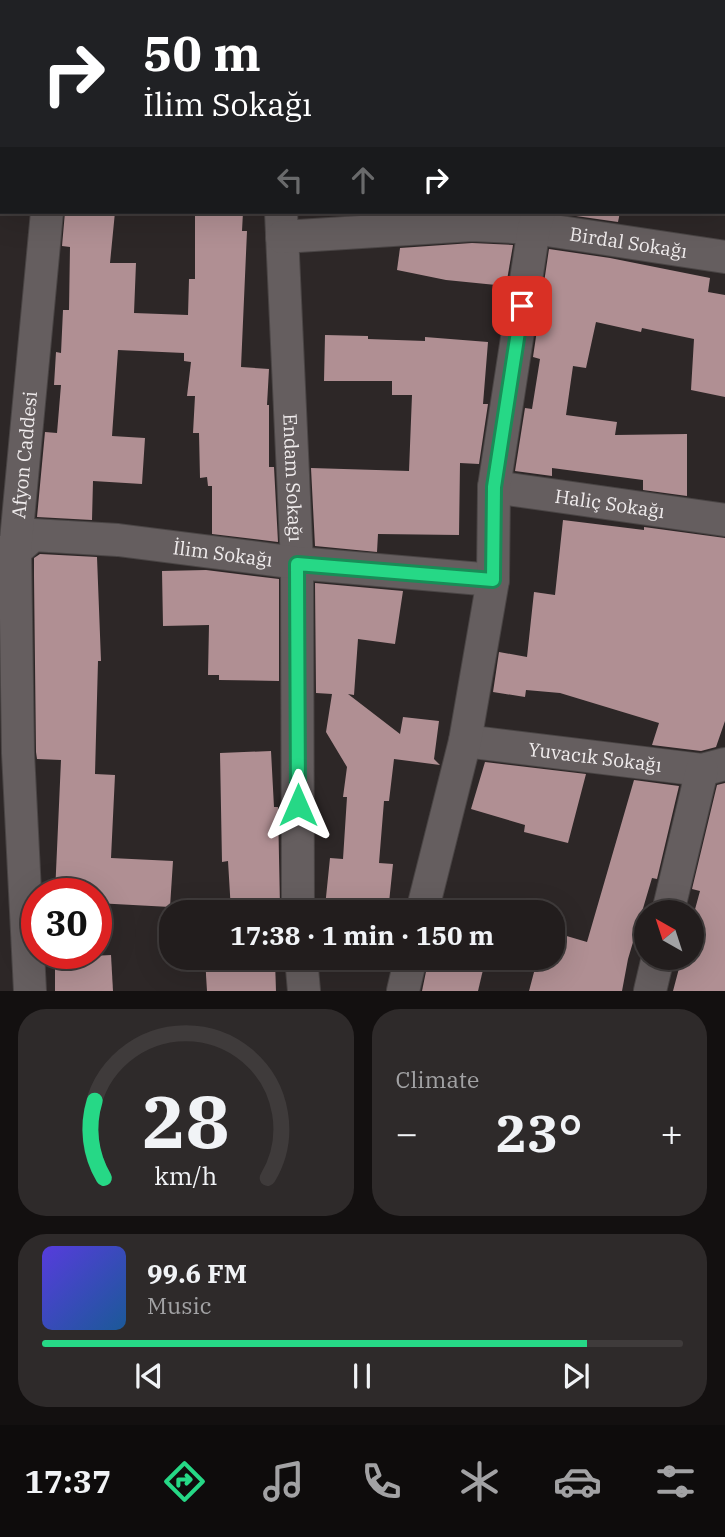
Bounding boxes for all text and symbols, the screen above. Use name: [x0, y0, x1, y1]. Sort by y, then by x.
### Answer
text: 50 m: [143, 21, 261, 84]
icon: right: [28, 28, 119, 119]
text: İlim Sokağı: [143, 83, 312, 125]
icon: left: [271, 161, 309, 199]
icon: ahead: [344, 161, 382, 199]
icon: right: [417, 161, 455, 199]
street label: Birdal Sokağı: [568, 222, 689, 263]
pin: [492, 276, 552, 336]
icon: arrive: [503, 287, 541, 325]
street label: Afyon Caddesi: [6, 390, 42, 520]
street label: Endam Sokağı: [278, 413, 308, 542]
street label: Haliç Sokağı: [553, 484, 666, 523]
street label: İlim Sokağı: [171, 535, 274, 572]
street label: Yuvacık Sokağı: [527, 737, 663, 777]
position arrow: [261, 768, 335, 842]
speed limit sign: 30: [21, 878, 112, 969]
north arrow: [634, 900, 704, 970]
map controls: [634, 900, 704, 970]
text: 17:38 · 1 min · 150 m: [230, 918, 494, 952]
text: Climate: [396, 1064, 479, 1094]
text: 28: [142, 1074, 229, 1169]
text: 23°: [496, 1099, 583, 1166]
text: −: [396, 1108, 418, 1157]
text: +: [660, 1108, 683, 1157]
text: km/h: [154, 1159, 217, 1192]
text: 99.6 FM: [147, 1256, 247, 1290]
text: Music: [147, 1290, 212, 1320]
icon: previous: [130, 1357, 168, 1395]
icon: pause: [343, 1357, 381, 1395]
icon: next: [557, 1357, 595, 1395]
icon: directions: [160, 1457, 209, 1506]
icon: music: [259, 1457, 308, 1506]
icon: phone: [357, 1457, 406, 1506]
icon: climate: [455, 1457, 504, 1506]
icon: car: [553, 1457, 602, 1506]
icon: filters: [651, 1457, 700, 1506]
text: 17:37: [25, 1460, 111, 1502]

